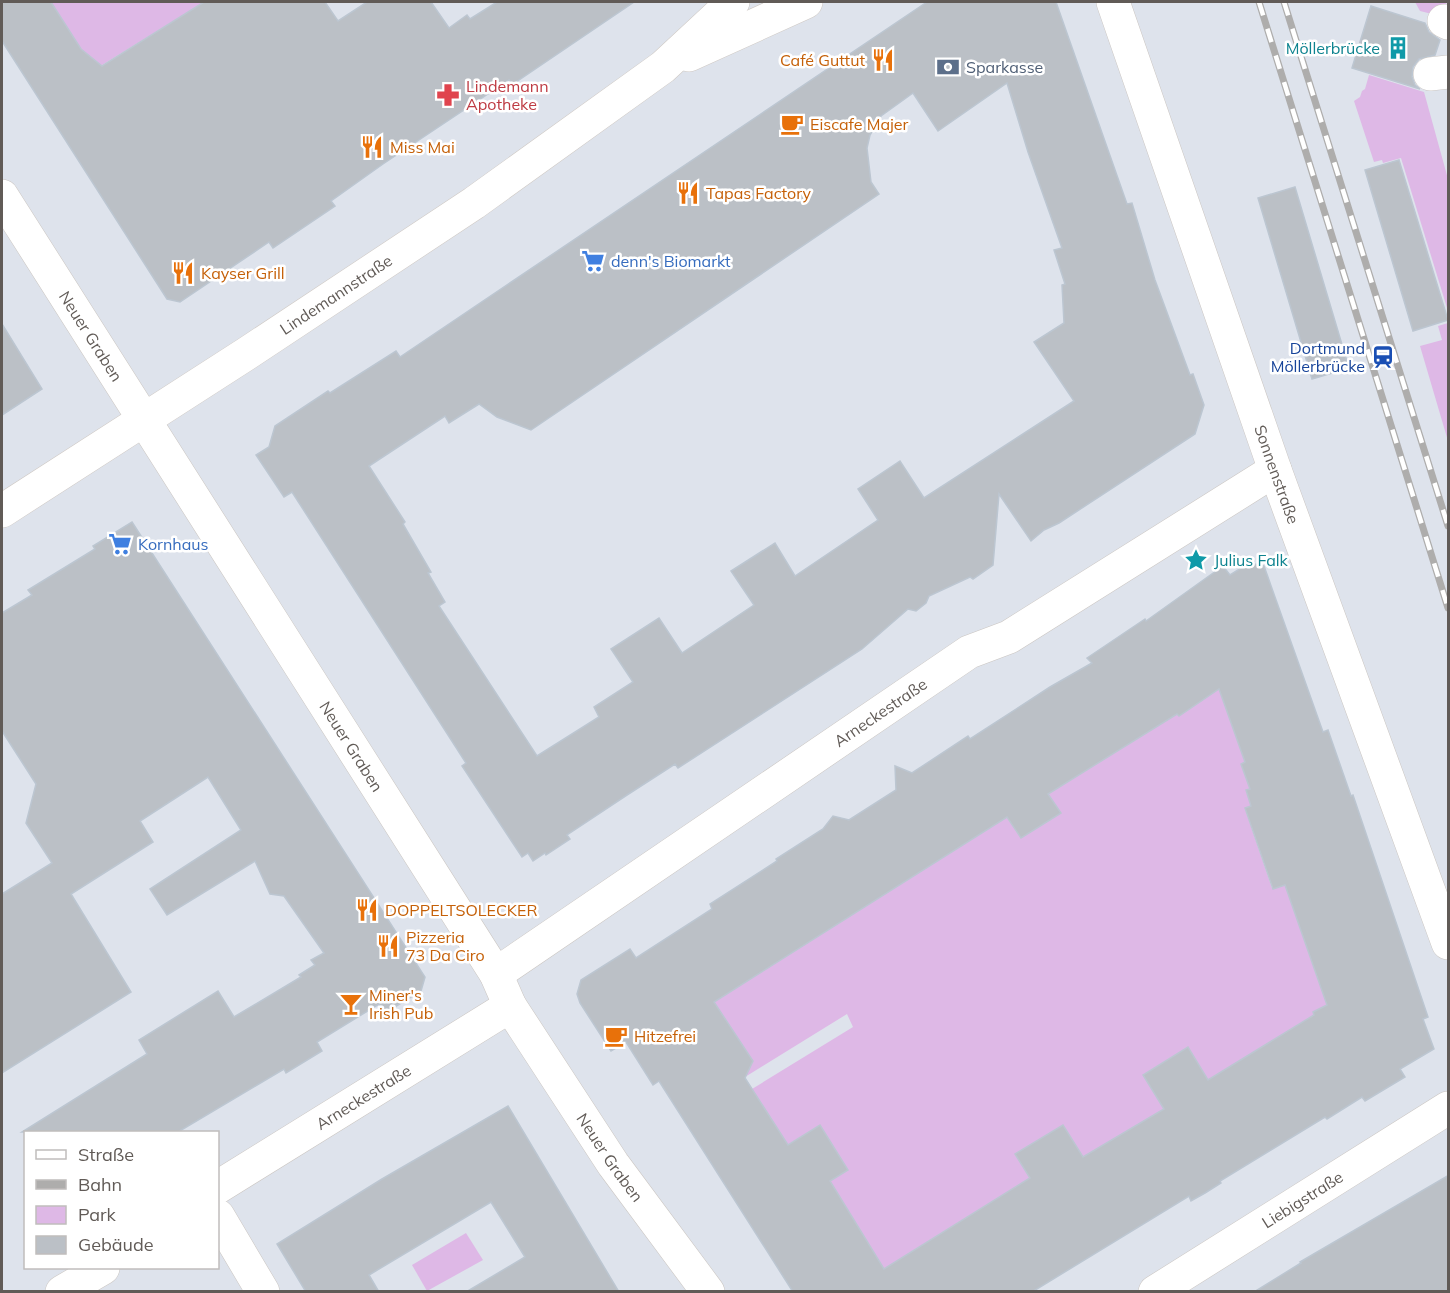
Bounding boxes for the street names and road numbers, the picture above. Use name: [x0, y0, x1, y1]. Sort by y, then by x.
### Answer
street label: Lindemannstraße: [276, 250, 396, 339]
street label: Neuer Graben: [55, 287, 127, 385]
street label: Sonnenstraße: [1250, 422, 1304, 527]
street label: Arneckestraße: [830, 674, 931, 751]
street label: Neuer Graben: [315, 697, 388, 795]
street label: Arneckestraße: [312, 1060, 415, 1134]
street label: Neuer Graben: [573, 1109, 648, 1206]
street label: Liebigstraße: [1258, 1167, 1347, 1232]

